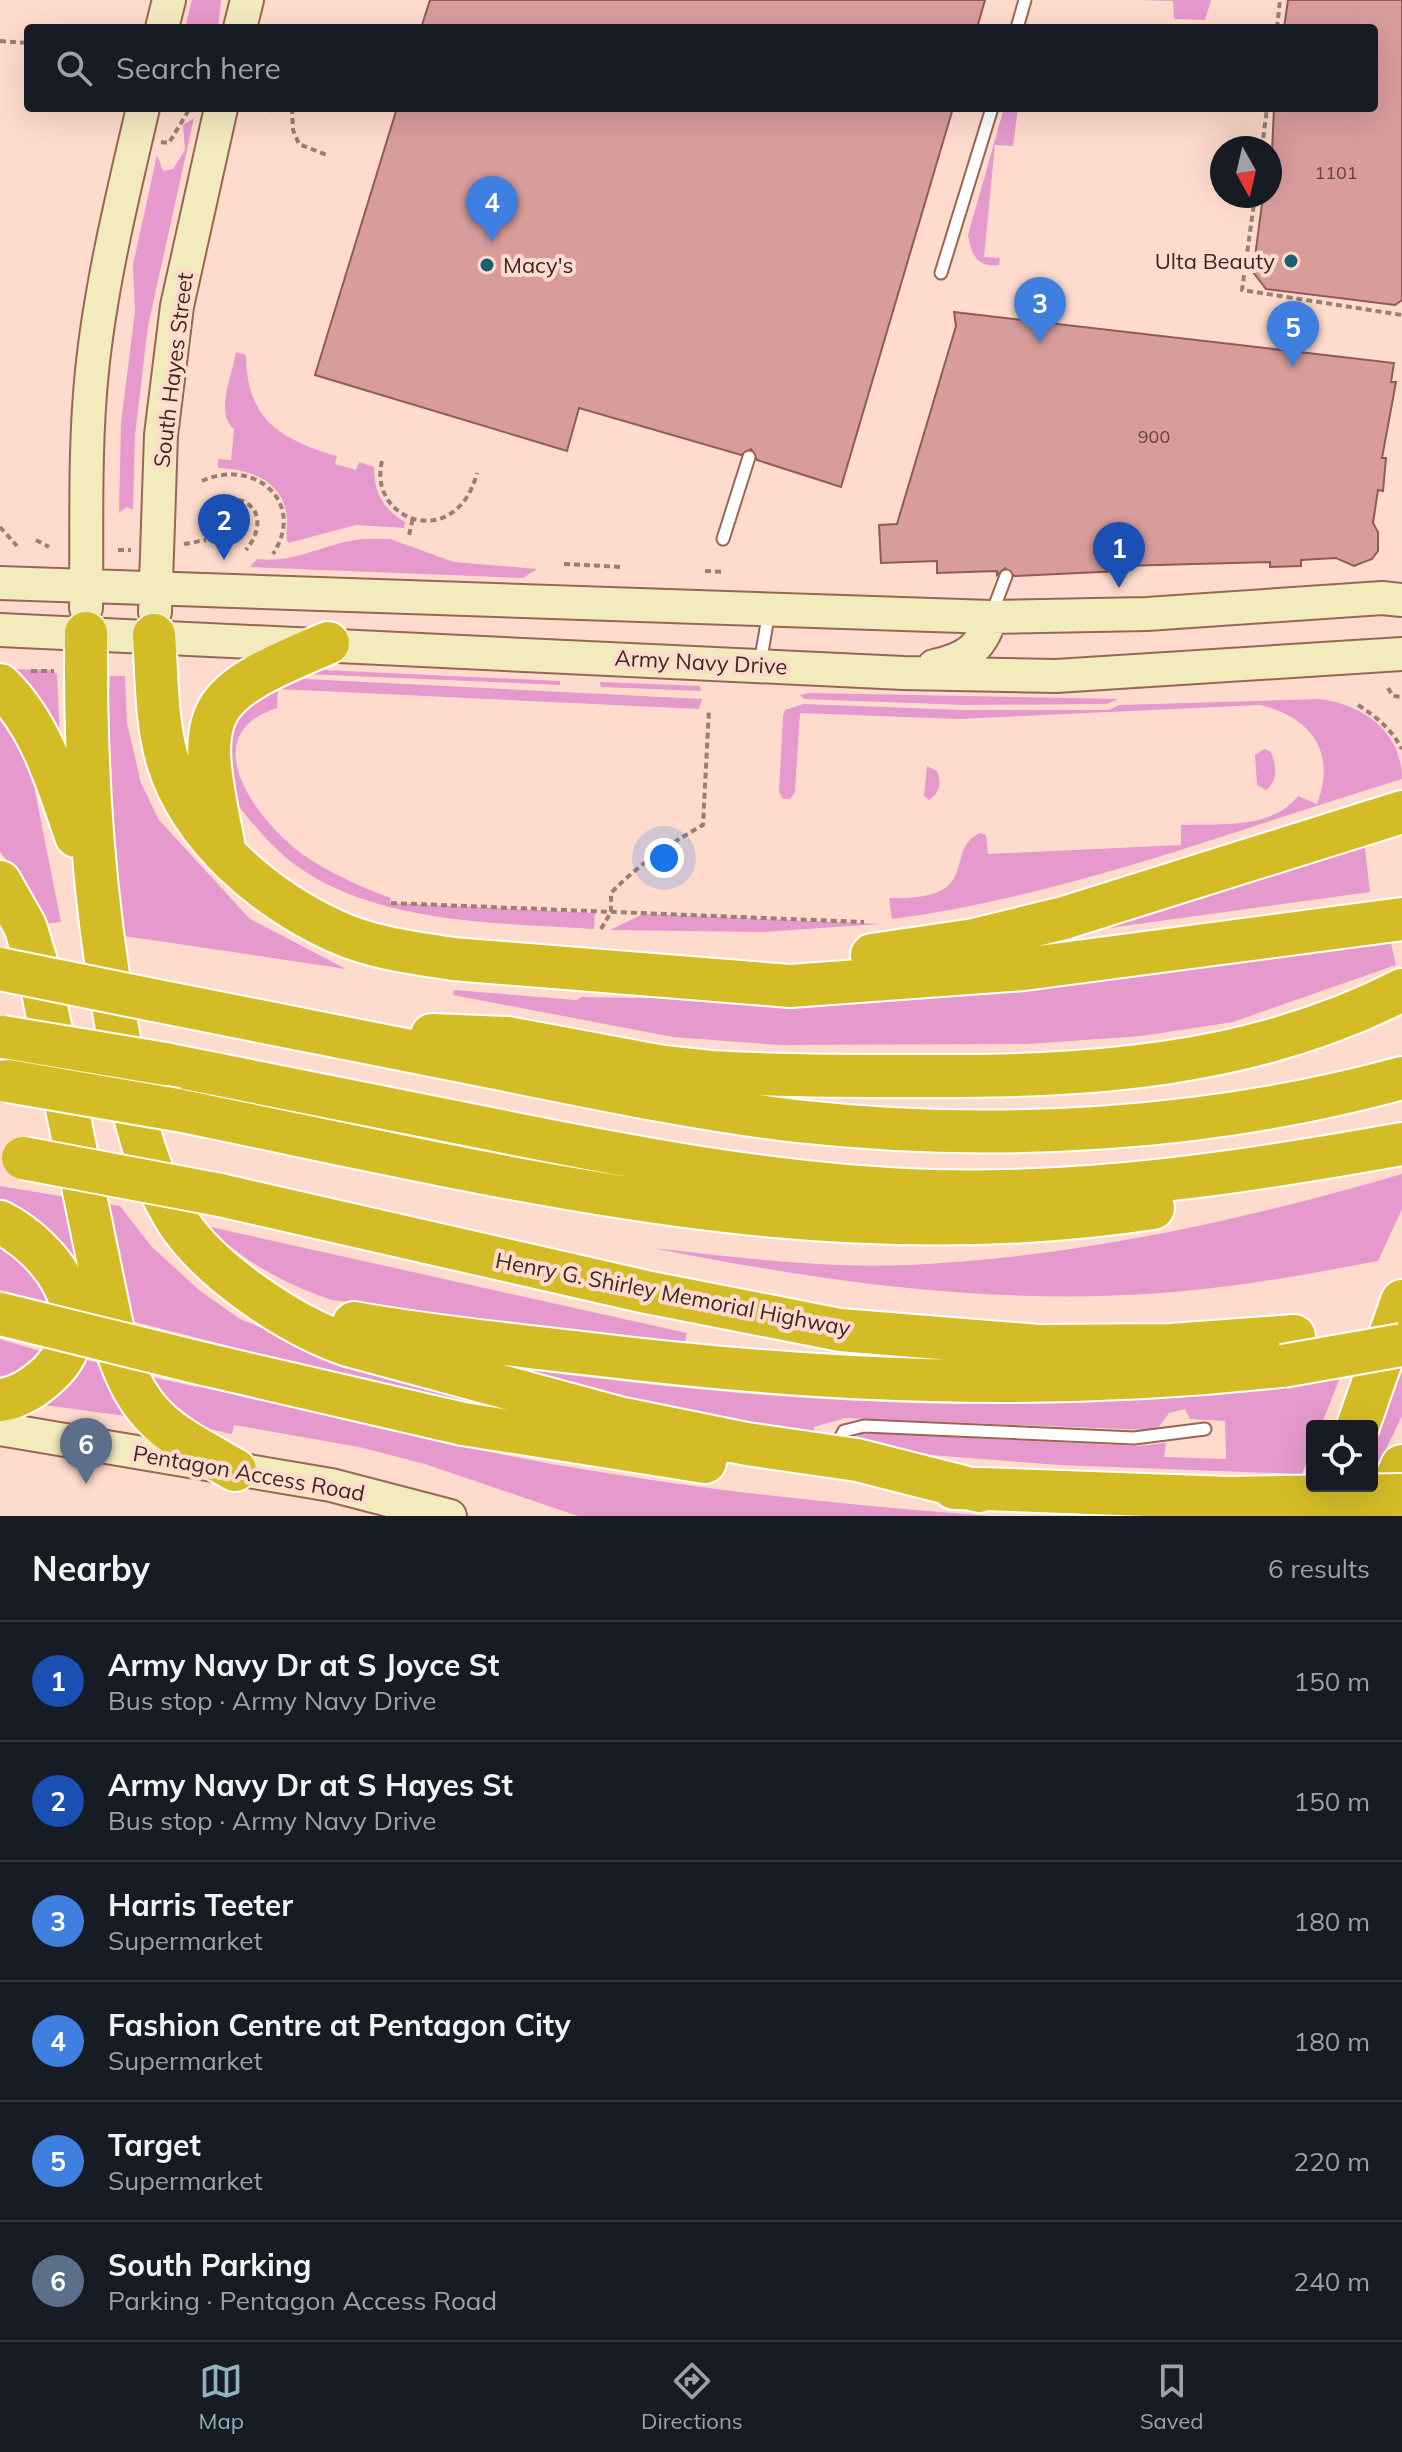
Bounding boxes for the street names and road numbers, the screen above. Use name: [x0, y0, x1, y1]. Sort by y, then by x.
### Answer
street label: South Hayes Street: [147, 271, 199, 469]
street label: Army Navy Drive: [614, 643, 788, 681]
street label: Henry G. Shirley Memorial Highway: [493, 1246, 853, 1342]
street label: Pentagon Access Road: [131, 1439, 367, 1507]

